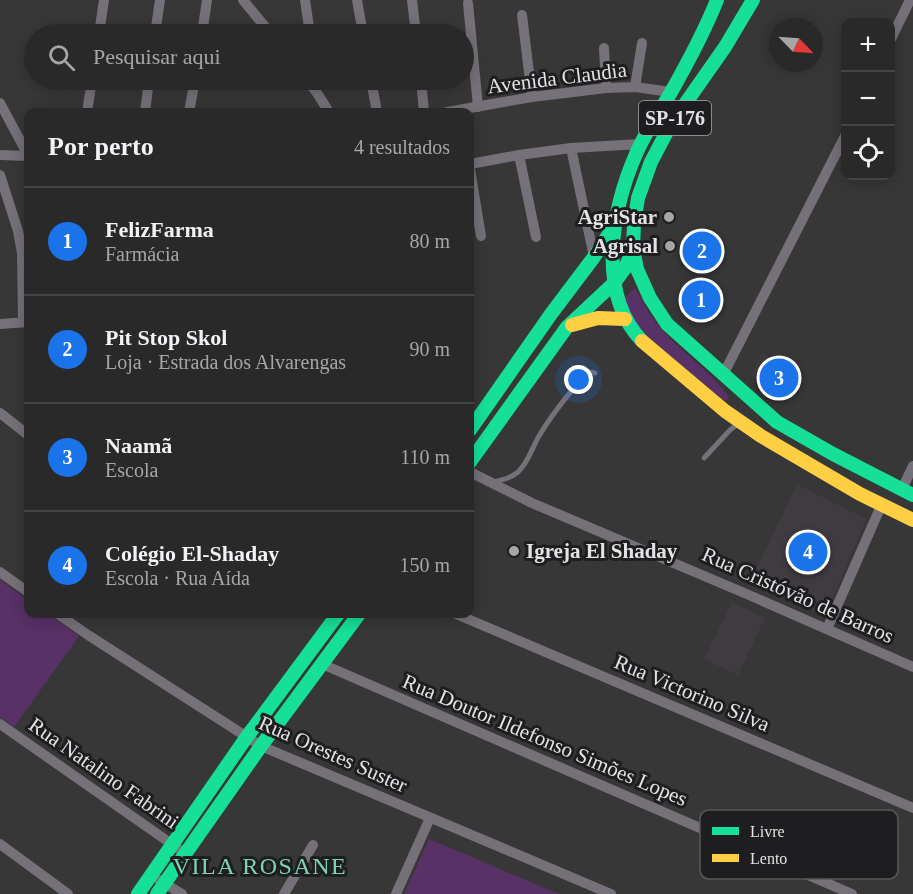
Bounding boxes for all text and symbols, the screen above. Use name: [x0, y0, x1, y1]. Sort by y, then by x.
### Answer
north arrow: [769, 18, 823, 72]
map controls: [841, 18, 895, 180]
button: +: [841, 18, 895, 72]
search box: [24, 24, 474, 90]
icon: search: [45, 41, 78, 74]
text: Pesquisar aqui: [93, 44, 221, 69]
street label: Avenida Claudia: [486, 57, 629, 98]
button: −: [841, 72, 895, 126]
road number: SP-176: [639, 101, 711, 135]
button: locate: [841, 126, 895, 180]
text: Por perto: [48, 132, 154, 161]
text: 4 resultados: [354, 136, 450, 158]
place label: AgriStar: [578, 205, 657, 229]
marker: AgriStar: [662, 210, 676, 224]
text: FelizFarma: [105, 217, 214, 242]
pin: 2: [682, 228, 722, 274]
text: 1: [63, 230, 73, 252]
text: 80 m: [409, 230, 450, 252]
place label: Agrisal: [593, 234, 658, 258]
marker: Agrisal: [663, 239, 677, 253]
text: Farmácia: [105, 243, 179, 265]
pin: 1: [682, 278, 720, 322]
text: Pit Stop Skol: [105, 325, 227, 350]
text: 2: [63, 338, 73, 360]
text: 90 m: [409, 338, 450, 360]
text: Loja · Estrada dos Alvarengas: [105, 351, 346, 373]
pin: 3: [760, 356, 798, 400]
your location: [564, 365, 593, 394]
text: Naamã: [105, 433, 172, 458]
text: 3: [63, 446, 73, 468]
text: 110 m: [400, 446, 450, 468]
text: Escola: [105, 459, 158, 481]
pin: 4: [788, 530, 828, 574]
place label: Igreja El Shaday: [526, 539, 678, 563]
text: Colégio El-Shaday: [105, 541, 279, 566]
street label: Rua Cristóvão de Barros: [699, 542, 897, 648]
marker: Igreja El Shaday: [507, 544, 521, 558]
text: 4: [63, 554, 73, 576]
text: 150 m: [399, 554, 450, 576]
text: Escola · Rua Aída: [105, 567, 250, 589]
street label: Rua Victorino Silva: [611, 649, 774, 737]
street label: Rua Doutor Ildefonso Simões Lopes: [399, 669, 691, 811]
street label: Rua Orestes Suster: [255, 711, 411, 797]
street label: Rua Natalino Fabrini: [24, 712, 184, 834]
legend: [700, 810, 898, 879]
text: Livre: [750, 823, 785, 840]
text: Lento: [750, 850, 787, 867]
district label: VILA ROSANE: [173, 853, 347, 879]

